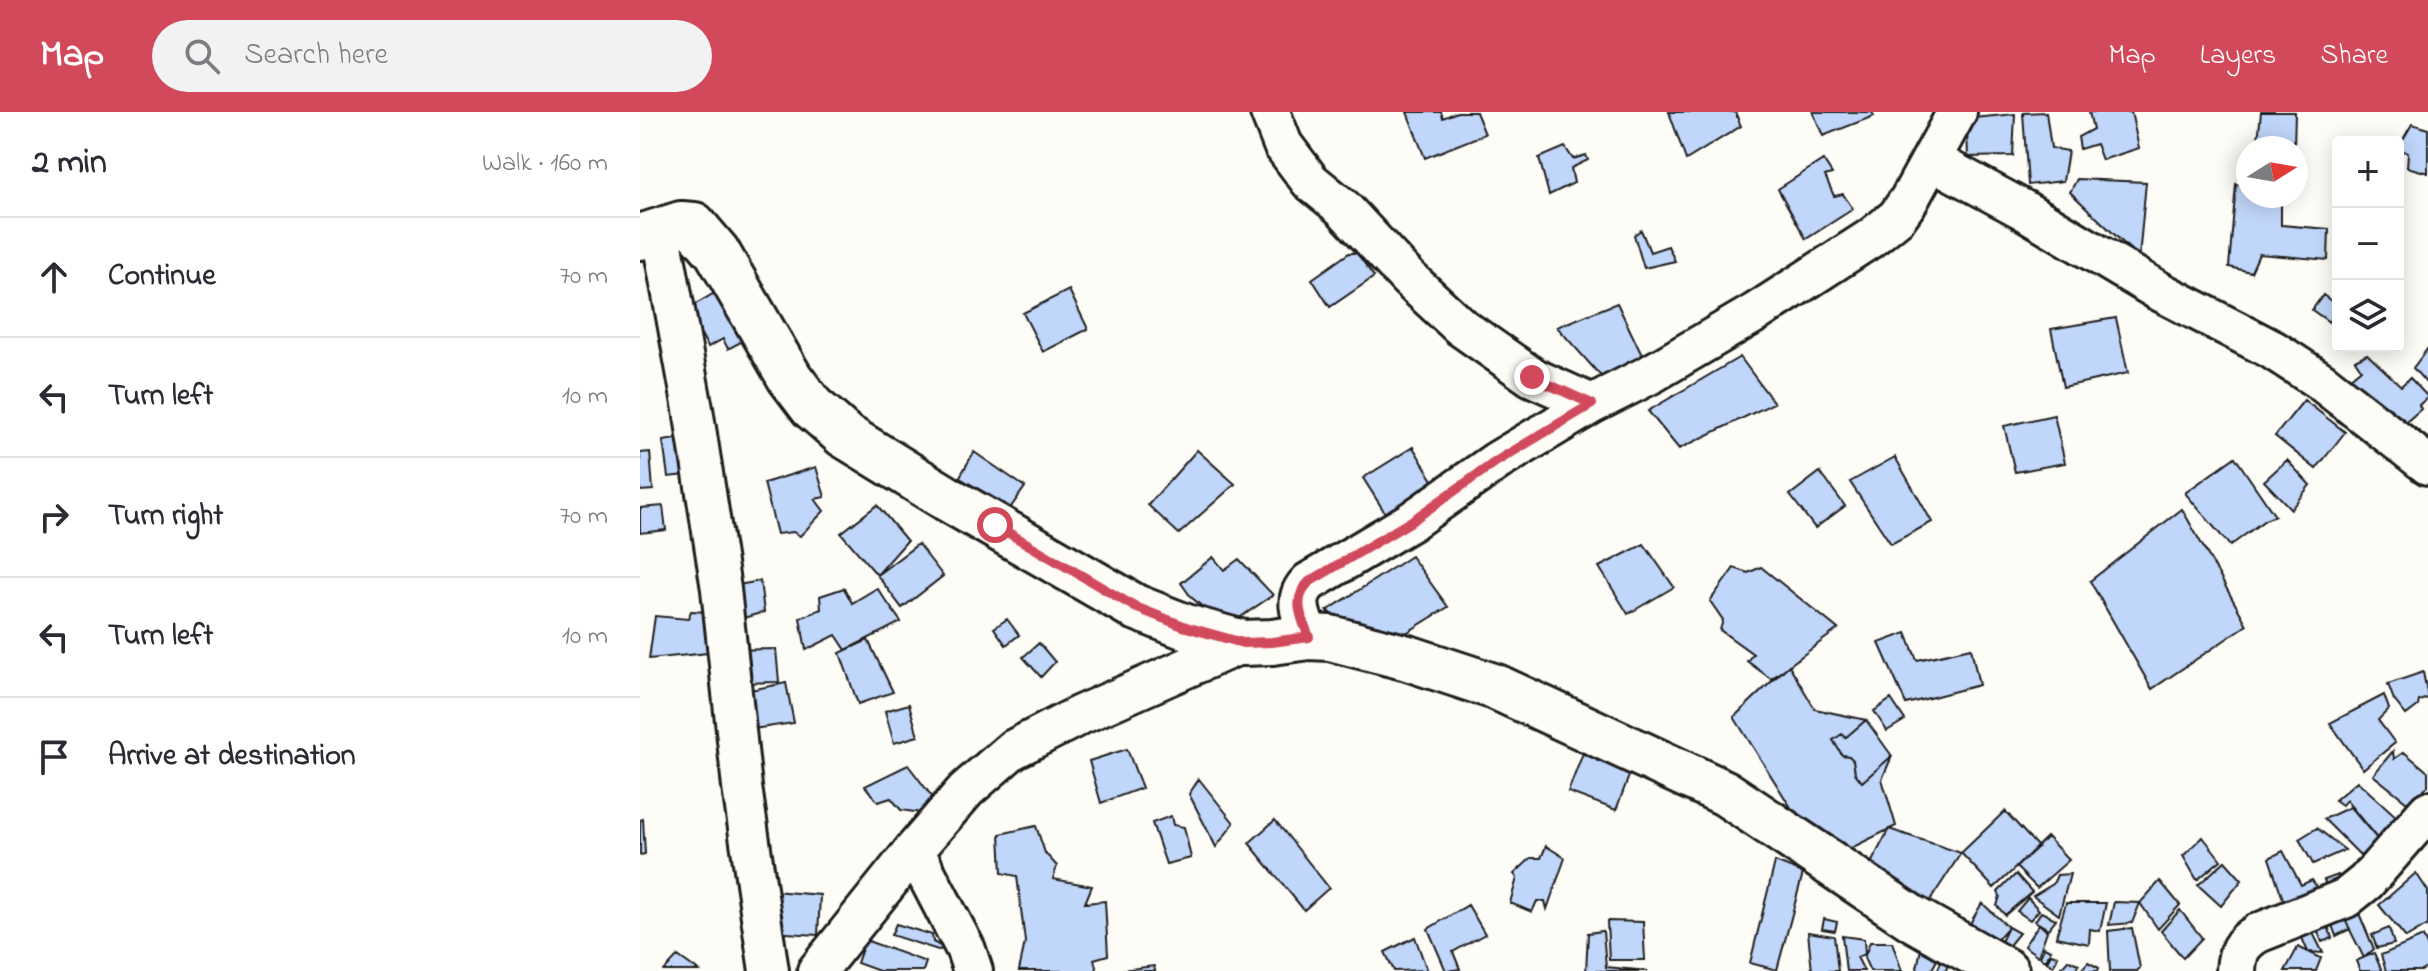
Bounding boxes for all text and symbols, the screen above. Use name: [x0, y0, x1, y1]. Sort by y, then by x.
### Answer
search box: [152, 20, 712, 92]
text: Map: [40, 28, 104, 84]
icon: search: [180, 34, 224, 78]
text: Search here: [244, 34, 388, 78]
text: Map: [2108, 36, 2156, 77]
text: Layers: [2200, 36, 2276, 77]
text: Share: [2320, 36, 2388, 77]
north arrow: [2236, 136, 2308, 208]
map controls: [2332, 136, 2404, 352]
button: +: [2332, 136, 2404, 208]
text: 2 min: [32, 139, 107, 189]
text: Walk · 160 m: [482, 145, 608, 183]
button: −: [2332, 208, 2404, 280]
icon: ahead: [32, 255, 76, 299]
text: Continue: [108, 255, 216, 299]
text: 70 m: [559, 258, 608, 296]
button: layers: [2332, 280, 2404, 352]
route end: [1514, 359, 1550, 395]
icon: left: [32, 375, 76, 419]
text: Turn left: [108, 375, 213, 419]
text: 10 m: [562, 378, 608, 416]
icon: right: [32, 495, 76, 539]
text: Turn right: [108, 495, 223, 539]
text: 70 m: [559, 498, 608, 536]
route start: [977, 507, 1013, 543]
icon: left: [32, 615, 76, 659]
text: Turn left: [108, 615, 213, 659]
text: 10 m: [562, 618, 608, 656]
icon: arrive: [32, 735, 76, 779]
text: Arrive at destination: [108, 735, 356, 779]

